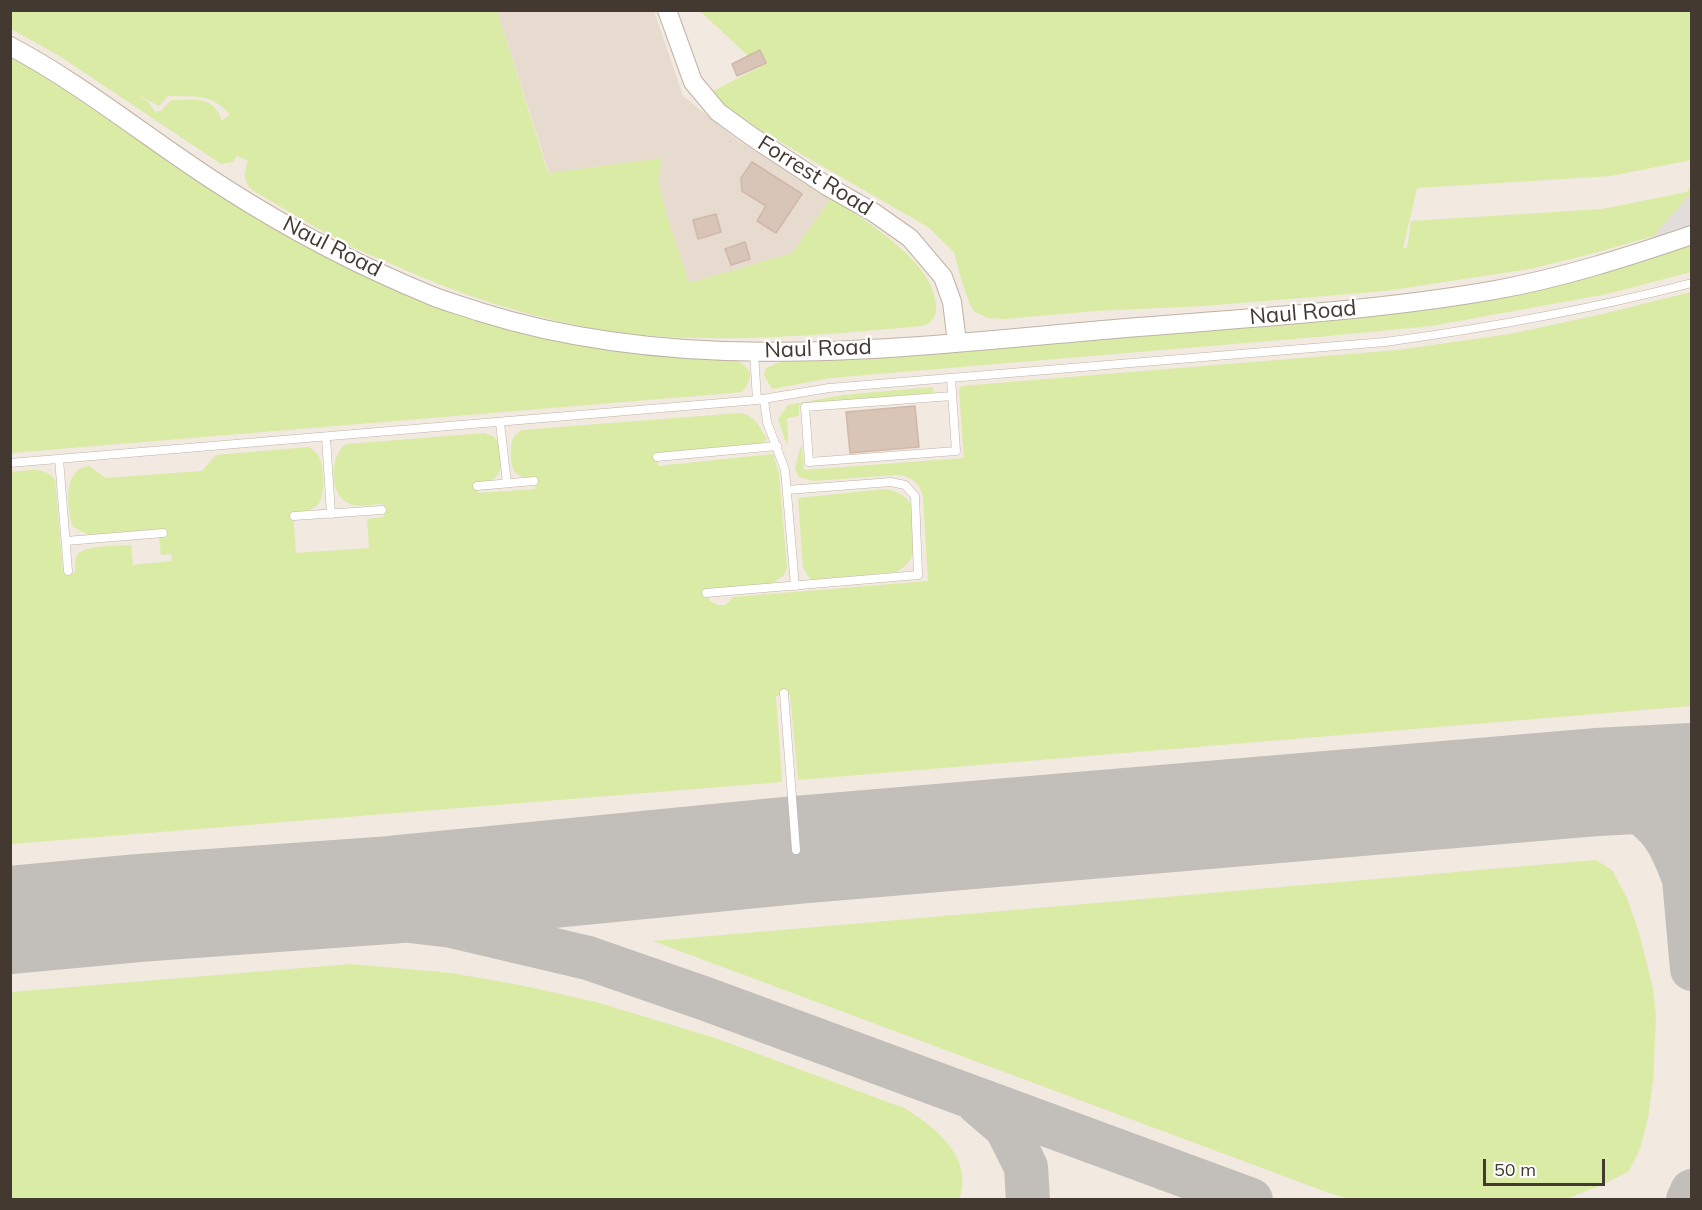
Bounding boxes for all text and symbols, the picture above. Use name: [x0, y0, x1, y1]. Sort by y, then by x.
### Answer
street label: Forrest Road: [753, 130, 877, 222]
street label: Naul Road: [278, 211, 386, 283]
street label: Naul Road: [1248, 295, 1358, 331]
street label: Naul Road: [764, 334, 872, 364]
scale bar: [1486, 1147, 1608, 1185]
text: 50 m: [1494, 1158, 1536, 1181]

